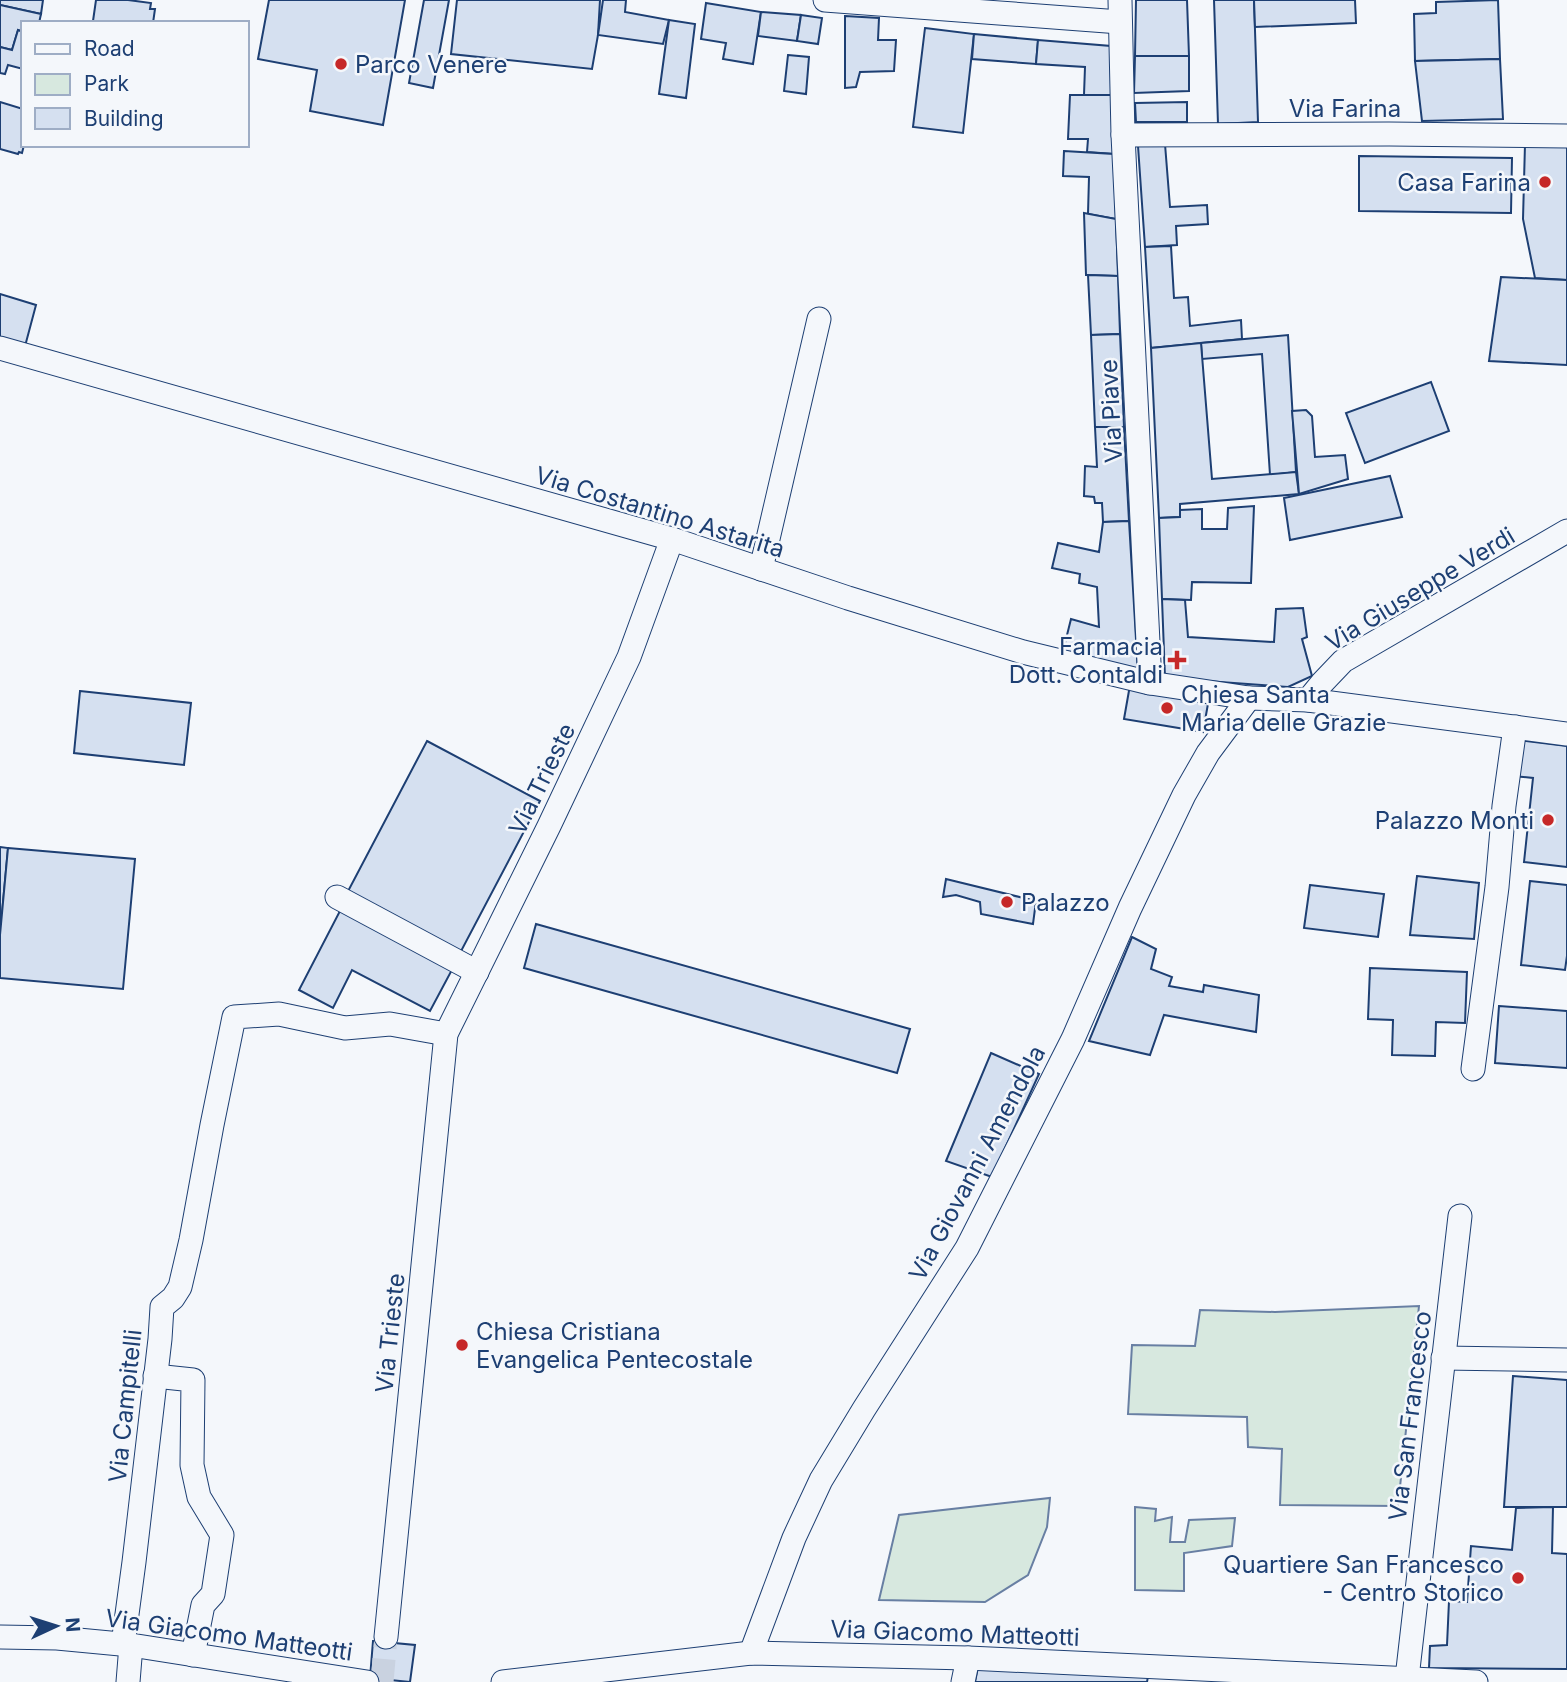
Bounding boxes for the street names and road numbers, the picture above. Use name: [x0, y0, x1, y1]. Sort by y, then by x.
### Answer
street label: Via Farina: [1289, 94, 1401, 123]
street label: Via Piave: [1094, 358, 1128, 464]
street label: Via Costantino Astarita: [532, 460, 788, 564]
street label: Via Giuseppe Verdi: [1320, 521, 1520, 657]
street label: Via Trieste: [503, 719, 581, 839]
street label: Via Giovanni Amendola: [903, 1040, 1051, 1286]
street label: Via Trieste: [369, 1272, 411, 1394]
street label: Via San Francesco: [1383, 1310, 1437, 1522]
street label: Via Campitelli: [103, 1328, 147, 1484]
street label: Via Giacomo Matteotti: [103, 1603, 355, 1667]
street label: Via Giacomo Matteotti: [830, 1614, 1080, 1652]

